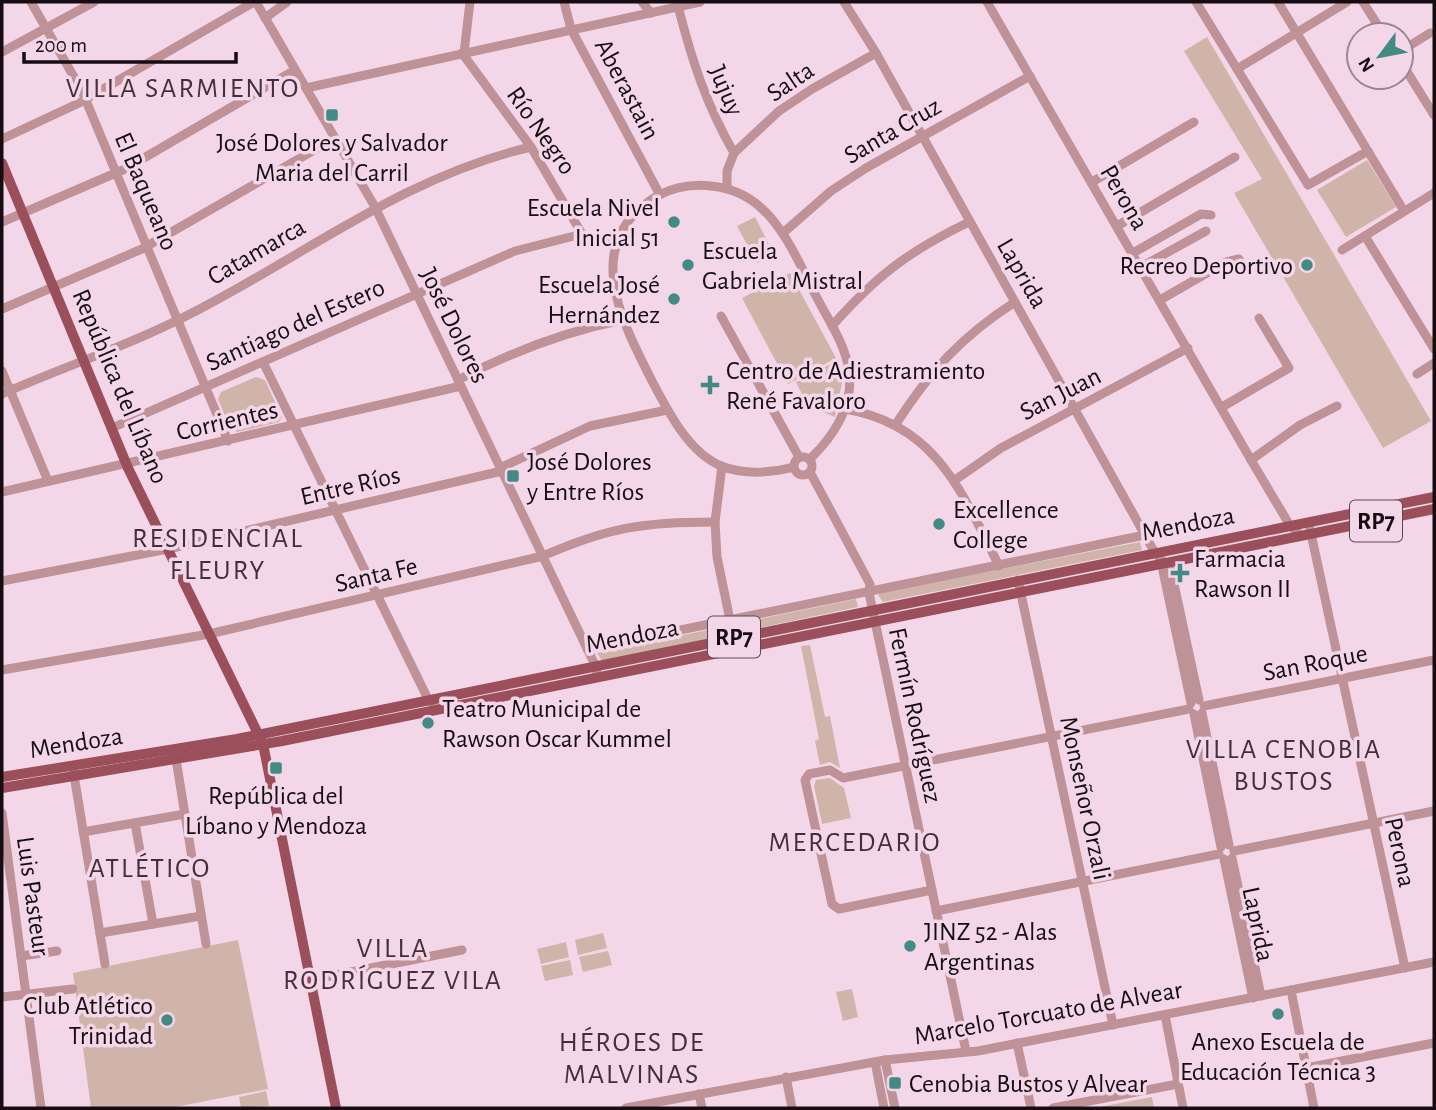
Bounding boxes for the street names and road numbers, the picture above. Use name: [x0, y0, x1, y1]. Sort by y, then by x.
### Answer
street label: Aberastain: [590, 35, 664, 144]
street label: Salta: [762, 57, 819, 107]
street label: Jujuy: [704, 61, 748, 119]
street label: Río Negro: [502, 82, 581, 179]
street label: Santa Cruz: [840, 93, 945, 169]
street label: El Baqueano: [110, 129, 183, 254]
street label: Perona: [1095, 160, 1153, 235]
street label: Catamarca: [203, 214, 310, 290]
street label: Laprida: [992, 234, 1052, 313]
street label: José Dolores: [415, 264, 493, 387]
street label: Santiago del Estero: [202, 274, 389, 376]
street label: República del Líbano: [67, 285, 173, 488]
street label: San Juan: [1016, 362, 1105, 425]
street label: Corrientes: [174, 397, 281, 445]
street label: Entre Ríos: [298, 462, 403, 510]
road number: RP7: [1350, 500, 1402, 542]
street label: Mendoza: [1140, 502, 1237, 546]
street label: Santa Fe: [332, 553, 420, 597]
street label: Mendoza: [584, 614, 681, 658]
road number: RP7: [708, 616, 760, 658]
street label: Fermín Rodríguez: [884, 625, 946, 805]
street label: San Roque: [1261, 640, 1370, 686]
street label: Monseñor Orzali: [1055, 714, 1115, 882]
street label: Mendoza: [28, 723, 125, 763]
street label: Perona: [1380, 815, 1420, 890]
street label: Luis Pasteur: [12, 835, 54, 958]
street label: Laprida: [1237, 884, 1279, 964]
street label: Marcelo Torcuato de Alvear: [912, 976, 1185, 1049]

